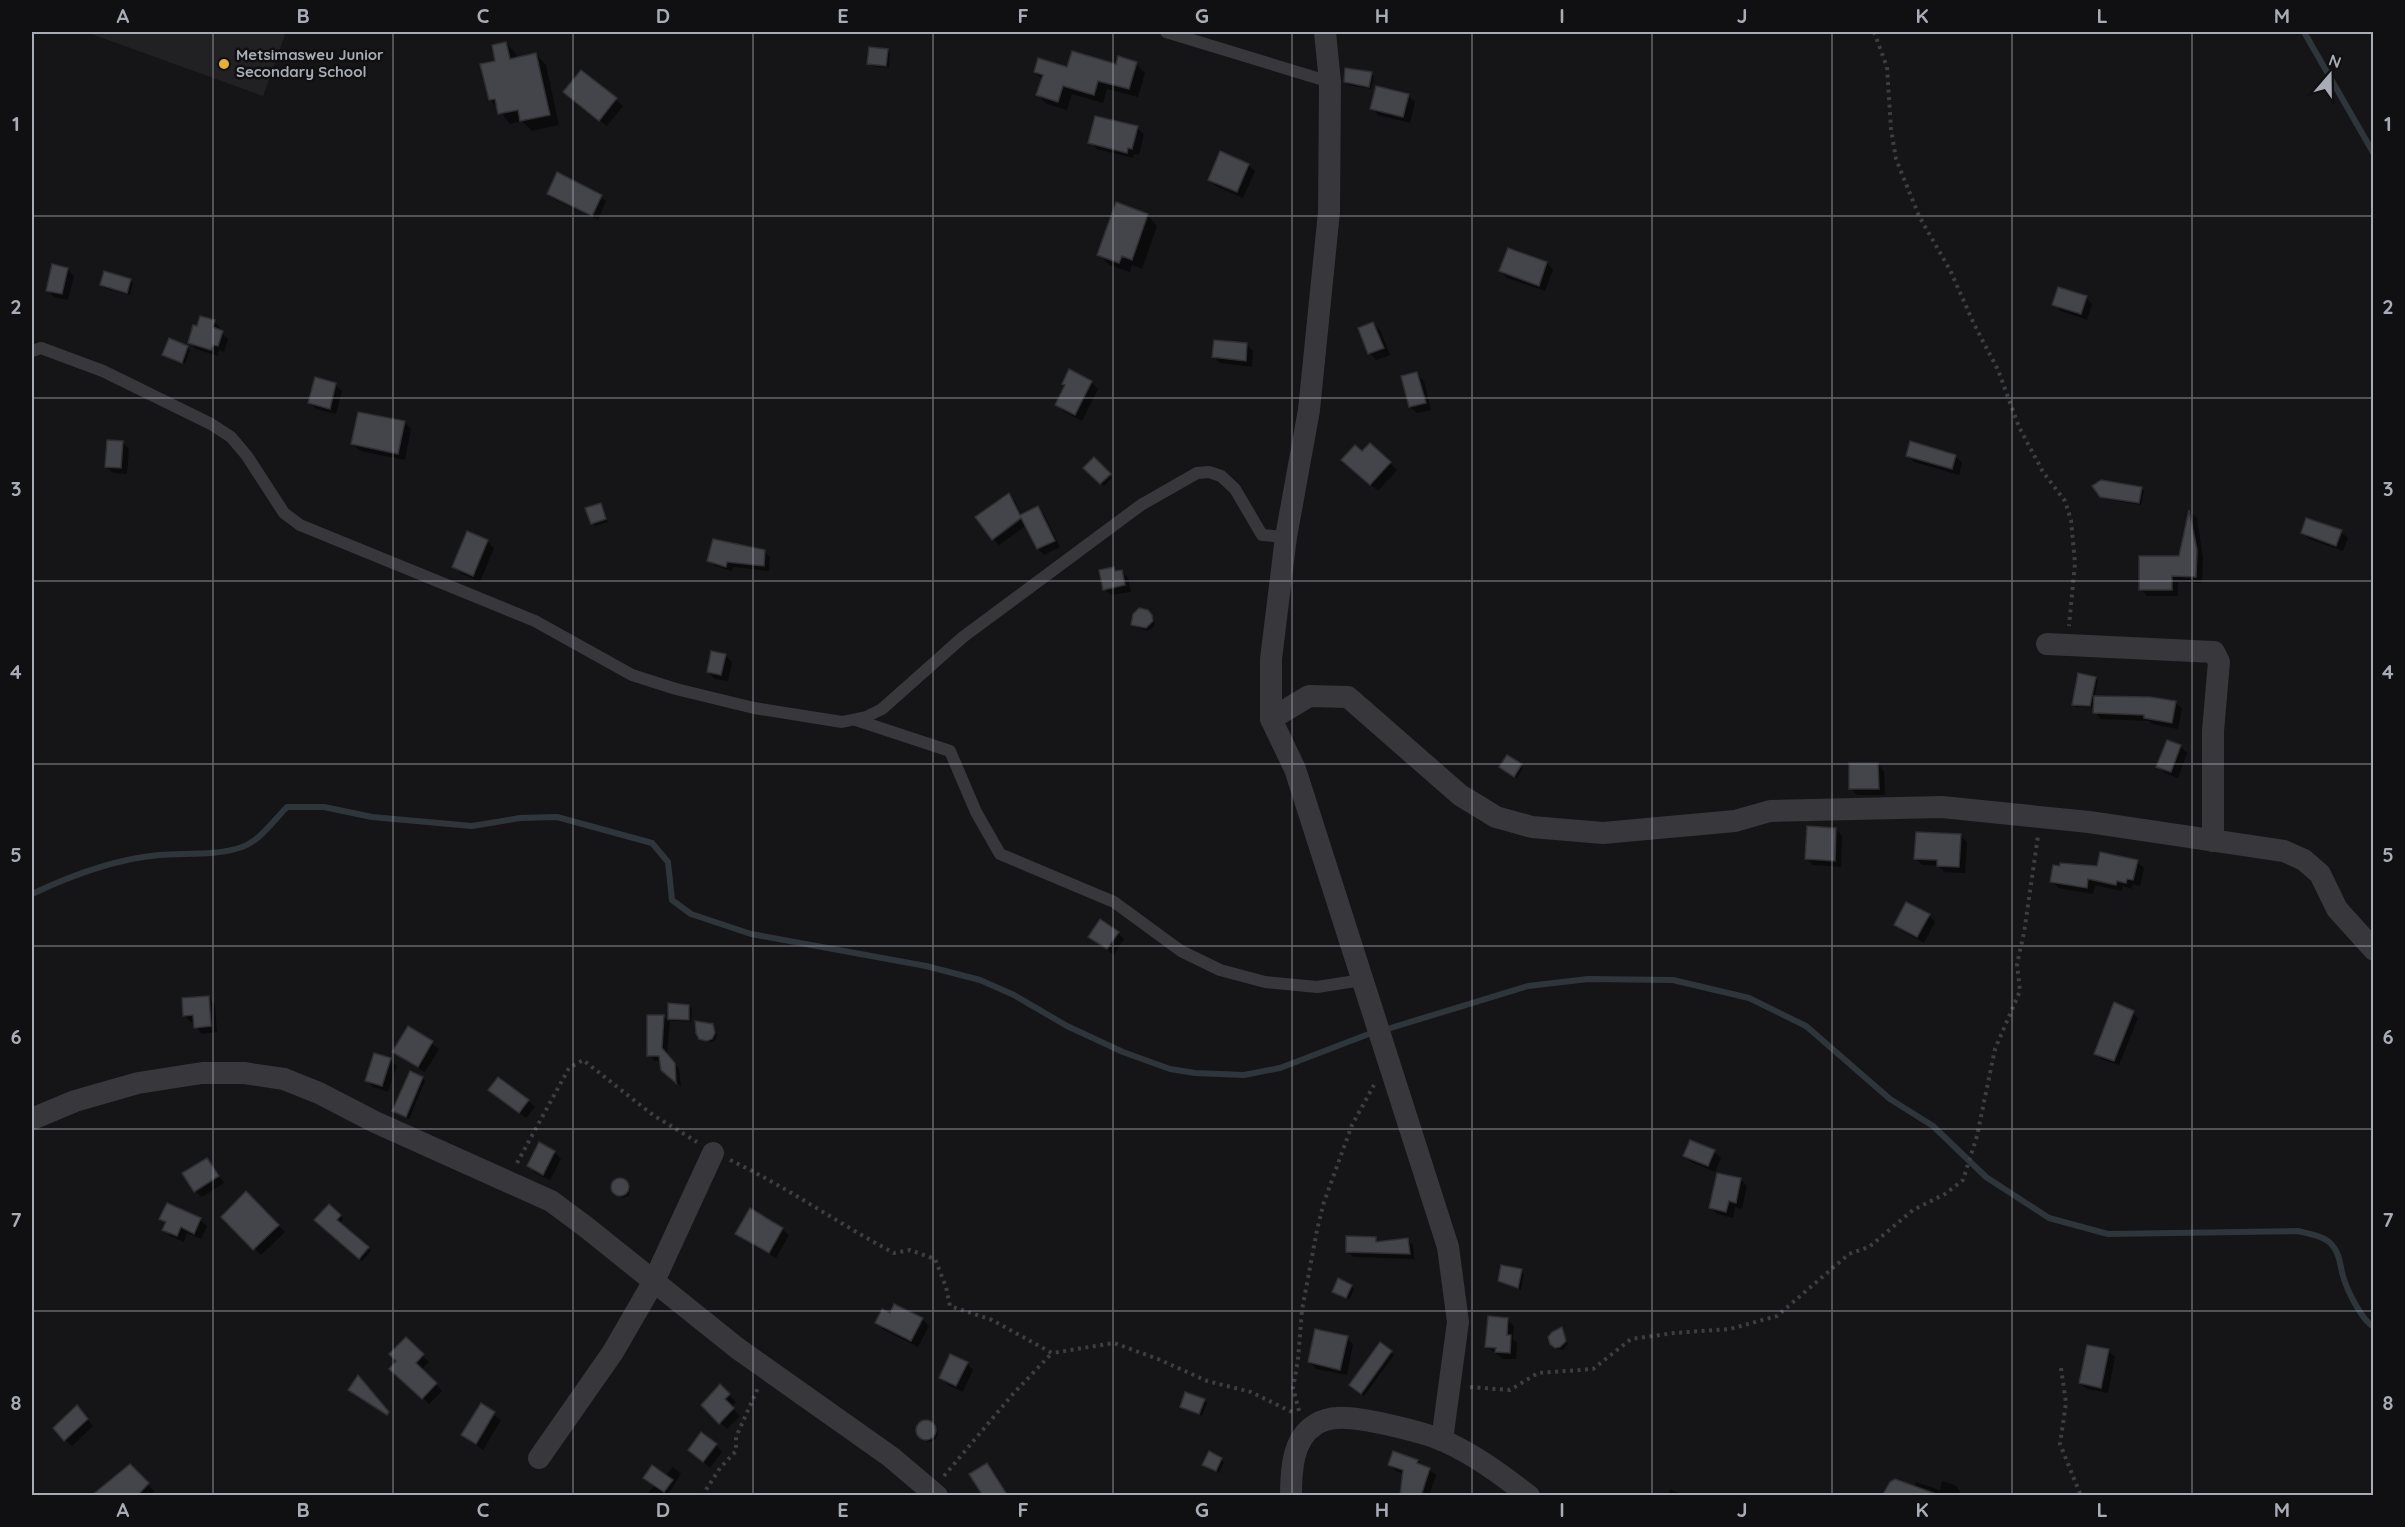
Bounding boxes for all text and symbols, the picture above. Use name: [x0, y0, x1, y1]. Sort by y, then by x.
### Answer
text: A: [117, 3, 130, 28]
text: B: [296, 3, 310, 28]
text: C: [477, 3, 490, 28]
text: D: [656, 3, 670, 28]
text: E: [837, 3, 849, 28]
text: F: [1017, 3, 1029, 28]
text: G: [1195, 3, 1209, 28]
text: H: [1375, 3, 1389, 28]
text: I: [1559, 3, 1565, 28]
text: J: [1736, 3, 1748, 28]
text: K: [1915, 3, 1929, 28]
text: L: [2096, 3, 2108, 28]
text: M: [2274, 3, 2290, 28]
place label: Metsimasweu Junior Secondary School: [236, 45, 384, 81]
north arrow: [2300, 45, 2360, 105]
text: N: [2326, 49, 2344, 72]
marker: Metsimasweu Junior Secondary School: [217, 57, 231, 71]
text: 1: [12, 111, 20, 136]
text: 1: [2384, 111, 2392, 136]
text: 2: [10, 294, 22, 319]
text: 2: [2382, 294, 2394, 319]
text: 3: [11, 476, 21, 501]
text: 3: [2383, 476, 2393, 501]
text: 4: [10, 659, 22, 684]
text: 4: [2382, 659, 2394, 684]
text: 5: [10, 842, 22, 867]
text: 5: [2382, 842, 2394, 867]
text: 6: [10, 1024, 22, 1049]
text: 6: [2382, 1024, 2394, 1049]
text: 7: [11, 1207, 22, 1232]
text: 7: [2383, 1207, 2394, 1232]
text: 8: [11, 1390, 22, 1415]
text: 8: [2383, 1390, 2394, 1415]
text: A: [117, 1497, 130, 1522]
text: B: [296, 1497, 310, 1522]
text: C: [477, 1497, 490, 1522]
text: D: [656, 1497, 670, 1522]
text: E: [837, 1497, 849, 1522]
text: F: [1017, 1497, 1029, 1522]
text: G: [1195, 1497, 1209, 1522]
text: H: [1375, 1497, 1389, 1522]
text: I: [1559, 1497, 1565, 1522]
text: J: [1736, 1497, 1748, 1522]
text: K: [1915, 1497, 1929, 1522]
text: L: [2096, 1497, 2108, 1522]
text: M: [2274, 1497, 2290, 1522]

